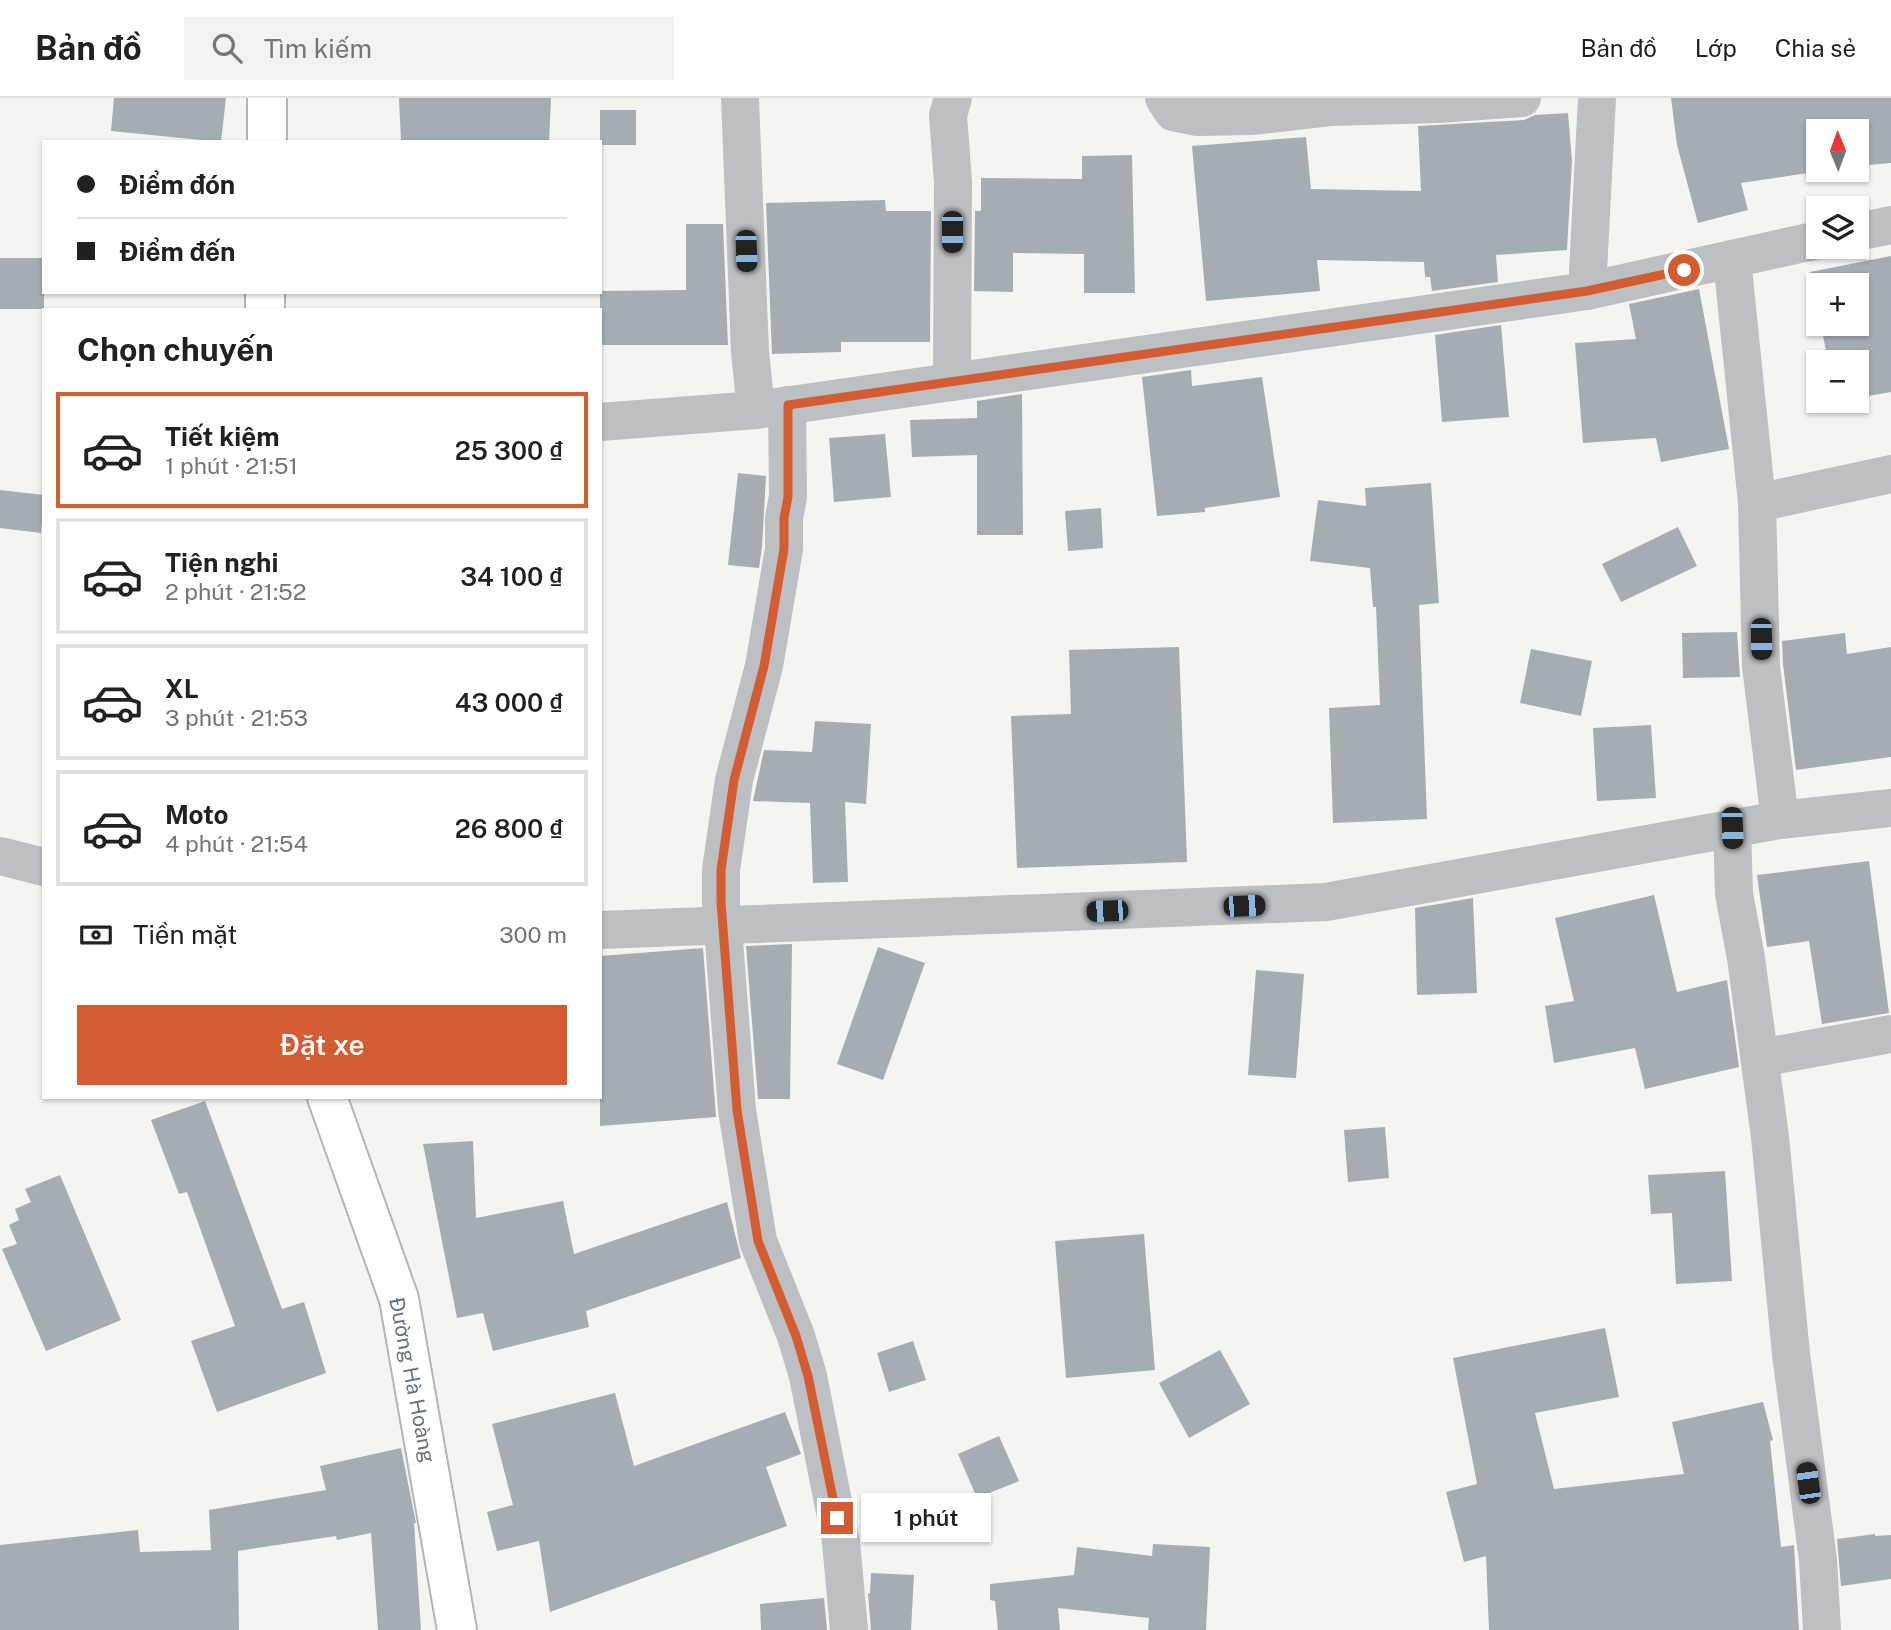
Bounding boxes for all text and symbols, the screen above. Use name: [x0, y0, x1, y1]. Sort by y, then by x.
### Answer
search box: [184, 17, 674, 80]
text: Bản đồ: [35, 29, 142, 67]
icon: search: [208, 29, 246, 67]
text: Tìm kiếm: [264, 33, 372, 64]
text: Bản đồ: [1580, 34, 1657, 62]
text: Lớp: [1695, 34, 1737, 62]
text: Chia sẻ: [1775, 34, 1856, 62]
north arrow: [1806, 119, 1869, 182]
map controls: [1806, 119, 1869, 413]
text: Điểm đón: [119, 169, 235, 200]
button: layers: [1806, 196, 1869, 259]
car: [942, 211, 963, 253]
car: [735, 230, 758, 272]
text: Điểm đến: [119, 236, 235, 267]
route start: [1668, 254, 1700, 286]
button: +: [1806, 273, 1869, 336]
text: Chọn chuyến: [77, 331, 274, 368]
button: −: [1806, 350, 1869, 413]
icon: car: [81, 419, 144, 482]
text: Tiết kiệm: [165, 421, 280, 452]
text: 25 300 ₫: [455, 435, 563, 466]
text: 1 phút · 21:51: [165, 452, 298, 479]
icon: car: [81, 545, 144, 608]
text: Tiện nghi: [165, 547, 278, 578]
text: 34 100 ₫: [460, 561, 563, 592]
text: 2 phút · 21:52: [165, 578, 307, 605]
car: [1751, 618, 1772, 660]
icon: car: [81, 671, 144, 734]
text: XL: [165, 673, 199, 704]
text: 43 000 ₫: [455, 687, 563, 718]
text: 3 phút · 21:53: [165, 704, 308, 731]
icon: car: [81, 797, 144, 860]
text: Moto: [165, 799, 228, 830]
car: [1721, 807, 1744, 849]
text: 26 800 ₫: [455, 813, 563, 844]
text: 4 phút · 21:54: [165, 830, 308, 857]
car: [1223, 895, 1266, 917]
car: [1086, 900, 1129, 922]
icon: cash: [77, 916, 115, 954]
text: Tiền mặt: [133, 919, 237, 950]
text: 300 m: [499, 921, 567, 948]
button: Đặt xe: [77, 1005, 567, 1085]
street label: Đường Hà Hoàng: [384, 1295, 441, 1465]
car: [1795, 1461, 1822, 1505]
callout: 1 phút: [862, 1494, 991, 1542]
route end: [821, 1502, 853, 1534]
text: 1 phút: [893, 1504, 959, 1531]

